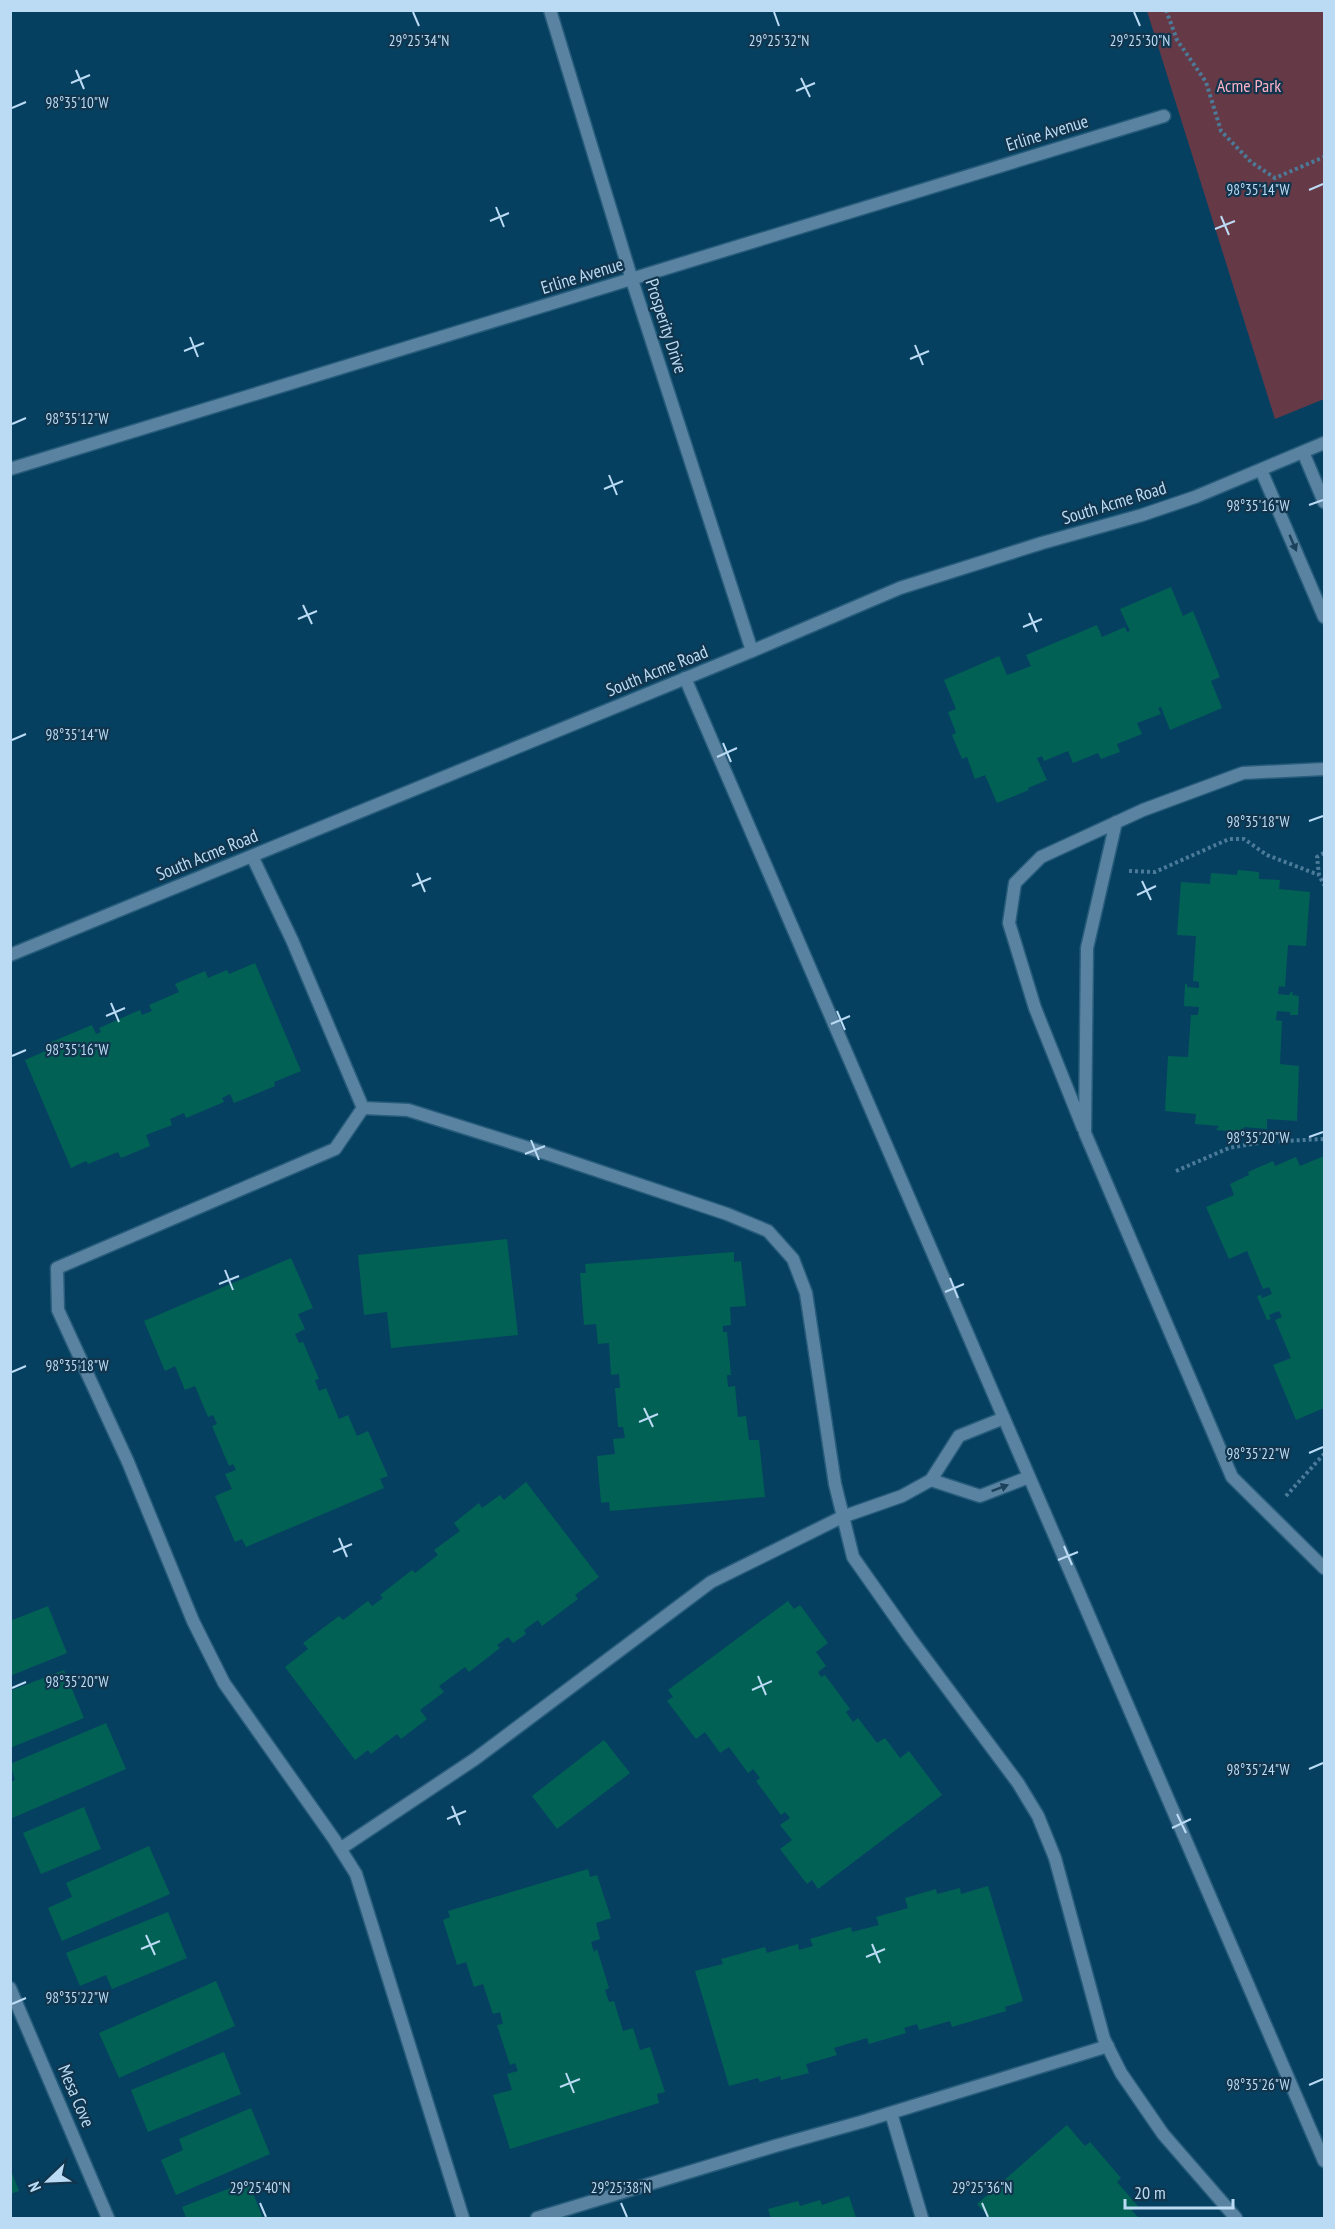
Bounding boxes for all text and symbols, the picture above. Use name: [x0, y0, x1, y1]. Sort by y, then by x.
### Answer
text: 29°25'34"N: [389, 31, 449, 50]
text: 29°25'32"N: [749, 31, 809, 50]
text: 29°25'30"N: [1110, 31, 1170, 50]
park label: Acme Park: [1217, 74, 1281, 97]
text: 98°35'10"W: [45, 93, 109, 112]
street label: Erline Avenue: [1003, 109, 1091, 156]
text: 98°35'14"W: [1226, 180, 1290, 199]
street label: Erline Avenue: [538, 252, 626, 299]
street label: Prosperity Drive: [640, 276, 693, 376]
text: 98°35'12"W: [45, 409, 109, 428]
street label: South Acme Road: [1059, 476, 1169, 529]
text: 98°35'16"W: [1226, 496, 1290, 515]
one-way arrow: [1288, 535, 1297, 552]
street label: South Acme Road: [602, 640, 711, 701]
text: 98°35'14"W: [45, 725, 109, 744]
text: 98°35'18"W: [1226, 812, 1290, 831]
street label: South Acme Road: [152, 824, 261, 885]
text: 98°35'16"W: [45, 1040, 109, 1059]
text: 98°35'20"W: [1226, 1128, 1290, 1147]
text: 98°35'18"W: [45, 1356, 109, 1375]
text: 98°35'22"W: [1226, 1444, 1290, 1463]
one-way arrow: [992, 1483, 1010, 1493]
text: 98°35'20"W: [45, 1672, 109, 1691]
text: 98°35'24"W: [1226, 1760, 1290, 1779]
text: 98°35'22"W: [45, 1988, 109, 2007]
street label: Mesa Cove: [53, 2061, 100, 2131]
text: 98°35'26"W: [1226, 2075, 1290, 2094]
north arrow: [18, 2151, 78, 2211]
scale bar: [1125, 2172, 1233, 2210]
text: 29°25'40"N: [230, 2178, 290, 2197]
text: 29°25'38"N: [591, 2178, 651, 2197]
text: 29°25'36"N: [952, 2178, 1012, 2197]
text: N: [23, 2179, 45, 2195]
text: 20 m: [1134, 2181, 1166, 2204]

